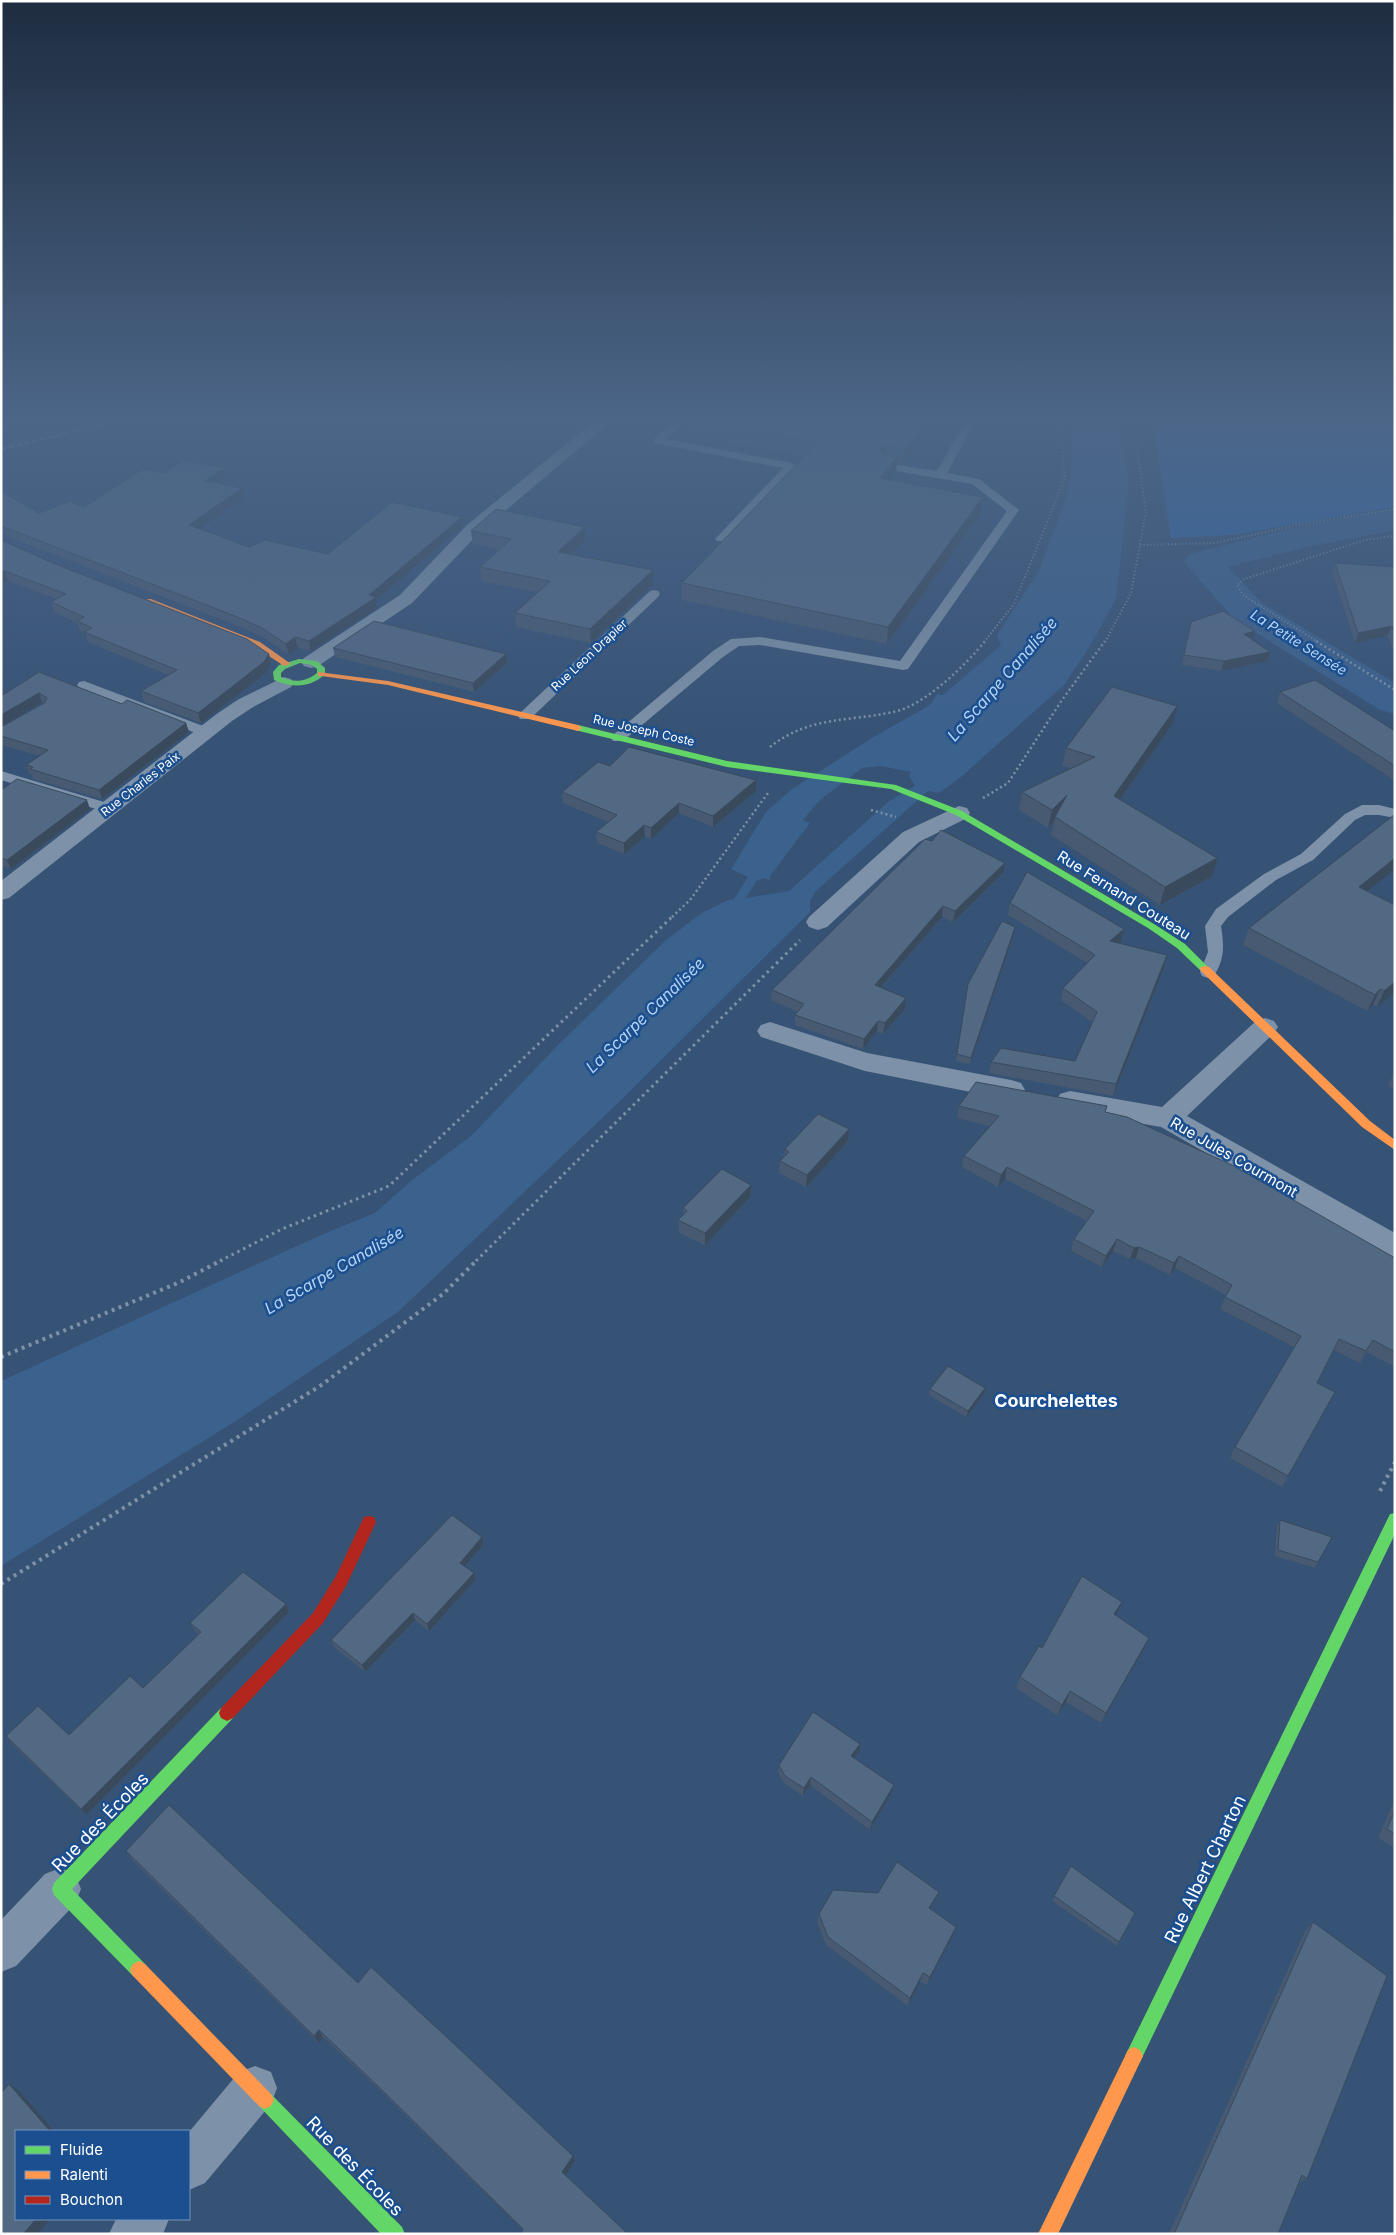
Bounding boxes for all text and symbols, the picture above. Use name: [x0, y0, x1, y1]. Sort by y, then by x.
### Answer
water label: La Petite Sensée: [1248, 605, 1350, 679]
water label: La Scarpe Canalisée: [943, 613, 1061, 745]
street label: Rue Leon Drapier: [548, 616, 630, 694]
street label: Rue Joseph Coste: [592, 711, 696, 749]
street label: Rue Charles Paix: [98, 748, 183, 819]
street label: Rue Fernand Couteau: [1054, 846, 1194, 944]
water label: La Scarpe Canalisée: [581, 953, 709, 1077]
street label: Rue Jules Courmont: [1167, 1113, 1301, 1201]
water label: La Scarpe Canalisée: [261, 1222, 407, 1318]
district label: Courchelettes: [994, 1390, 1118, 1411]
street label: Rue des Écoles: [47, 1767, 153, 1876]
street label: Rue Albert Charton: [1160, 1792, 1250, 1946]
street label: Rue des Écoles: [302, 2111, 408, 2220]
legend: [15, 2130, 190, 2220]
text: Fluide: [60, 2140, 103, 2159]
text: Ralenti: [60, 2165, 108, 2184]
text: Bouchon: [60, 2190, 123, 2209]

